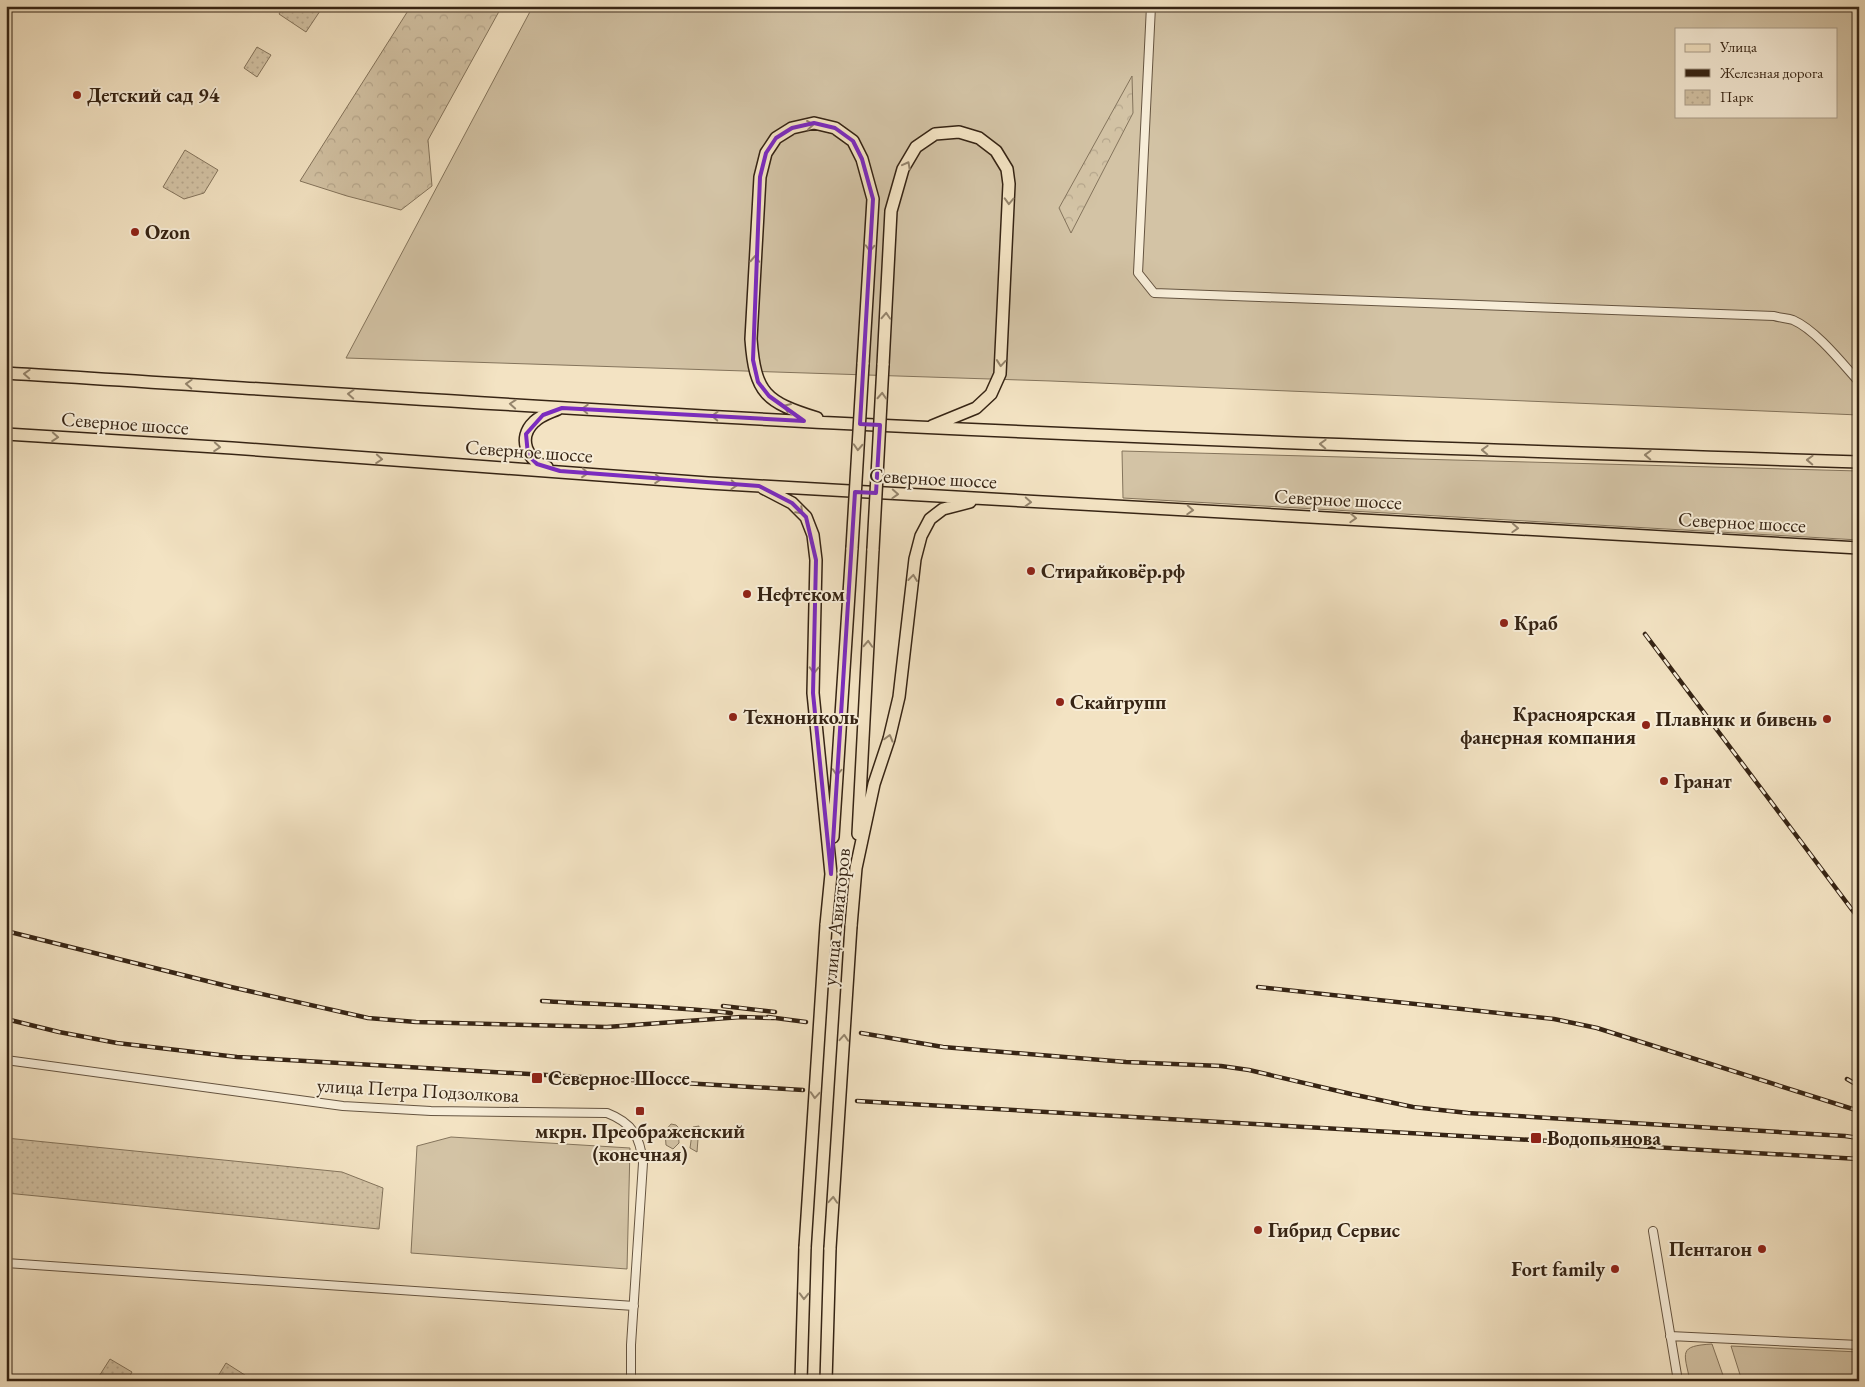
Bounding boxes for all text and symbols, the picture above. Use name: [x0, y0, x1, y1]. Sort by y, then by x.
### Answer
legend: [1675, 28, 1838, 118]
text: Улица: [1719, 37, 1757, 56]
text: Железная дорога: [1719, 63, 1823, 82]
place label: Детский сад 94: [87, 82, 220, 108]
text: Парк: [1720, 87, 1753, 106]
marker: Детский сад 94: [71, 89, 83, 101]
one-way arrow: [806, 120, 814, 131]
one-way arrow: [900, 161, 910, 170]
one-way arrow: [1003, 197, 1014, 205]
place label: Ozon: [145, 219, 190, 245]
marker: Ozon: [129, 226, 141, 238]
one-way arrow: [864, 244, 875, 252]
one-way arrow: [750, 255, 761, 263]
one-way arrow: [880, 312, 891, 320]
one-way arrow: [996, 359, 1007, 367]
one-way arrow: [23, 369, 31, 380]
one-way arrow: [185, 379, 193, 390]
one-way arrow: [347, 389, 355, 400]
one-way arrow: [876, 392, 887, 400]
one-way arrow: [509, 399, 517, 410]
one-way arrow: [783, 403, 792, 413]
one-way arrow: [580, 404, 588, 415]
street label: Северное шоссе: [60, 406, 190, 440]
one-way arrow: [710, 411, 718, 422]
one-way arrow: [51, 432, 59, 443]
street label: Северное шоссе: [464, 434, 594, 468]
one-way arrow: [1319, 439, 1327, 450]
one-way arrow: [213, 442, 221, 453]
one-way arrow: [853, 443, 864, 451]
one-way arrow: [1481, 445, 1488, 455]
one-way arrow: [1643, 450, 1651, 460]
one-way arrow: [375, 453, 383, 464]
one-way arrow: [1806, 455, 1814, 466]
street label: Северное шоссе: [869, 462, 998, 494]
one-way arrow: [581, 468, 589, 479]
one-way arrow: [655, 474, 663, 485]
one-way arrow: [730, 479, 738, 490]
street label: Северное шоссе: [1274, 483, 1403, 515]
one-way arrow: [892, 489, 900, 500]
one-way arrow: [1024, 496, 1032, 507]
one-way arrow: [1187, 505, 1195, 516]
one-way arrow: [795, 506, 804, 515]
street label: Северное шоссе: [1678, 506, 1807, 538]
one-way arrow: [1349, 513, 1357, 524]
one-way arrow: [1511, 523, 1519, 534]
place label: Стирайковёр.рф: [1041, 558, 1185, 584]
marker: Стирайковёр.рф: [1025, 565, 1037, 577]
one-way arrow: [907, 573, 918, 581]
place label: Нефтеком: [757, 581, 846, 607]
marker: Нефтеком: [741, 588, 753, 600]
place label: Краб: [1514, 610, 1558, 636]
marker: Краб: [1498, 617, 1510, 629]
one-way arrow: [862, 640, 873, 648]
one-way arrow: [809, 666, 819, 674]
place label: Скайгрупп: [1070, 689, 1166, 715]
marker: Скайгрупп: [1054, 696, 1066, 708]
place label: Красноярская фанерная компания: [1460, 701, 1636, 750]
place label: Технониколь: [743, 704, 859, 730]
place label: Плавник и бивень: [1655, 706, 1817, 732]
marker: Технониколь: [727, 711, 739, 723]
marker: Плавник и бивень: [1821, 713, 1833, 725]
marker: Красноярская фанерная компания: [1640, 719, 1652, 731]
one-way arrow: [884, 735, 894, 743]
one-way arrow: [832, 768, 843, 776]
place label: Гранат: [1674, 768, 1732, 794]
marker: Гранат: [1658, 775, 1670, 787]
street label: улица Авиаторов: [816, 847, 856, 987]
one-way arrow: [838, 1033, 849, 1041]
place label: Северное Шоссе: [548, 1065, 690, 1091]
marker: Северное Шоссе: [530, 1071, 544, 1085]
street label: улица Петра Подзолкова: [316, 1072, 520, 1108]
one-way arrow: [809, 1092, 820, 1100]
marker: мкрн. Преображенский (конечная): [634, 1105, 646, 1117]
place label: мкрн. Преображенский (конечная): [535, 1118, 745, 1167]
place label: Водопьянова: [1547, 1125, 1661, 1151]
marker: Водопьянова: [1529, 1131, 1543, 1145]
one-way arrow: [828, 1196, 839, 1204]
place label: Гибрид Сервис: [1268, 1217, 1400, 1243]
marker: Гибрид Сервис: [1252, 1224, 1264, 1236]
place label: Пентагон: [1669, 1236, 1752, 1262]
marker: Пентагон: [1756, 1243, 1768, 1255]
place label: Fort family: [1511, 1256, 1605, 1282]
marker: Fort family: [1609, 1263, 1621, 1275]
one-way arrow: [799, 1292, 809, 1300]

